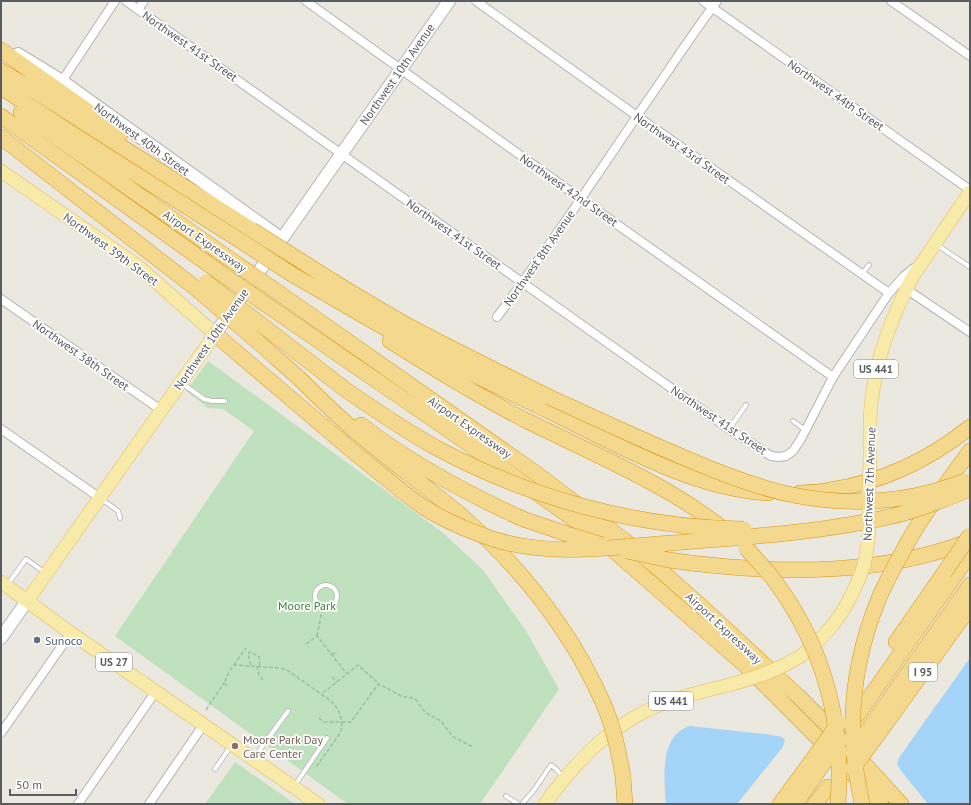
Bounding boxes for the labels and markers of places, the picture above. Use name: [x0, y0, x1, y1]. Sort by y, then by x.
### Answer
place label: Sunoco: [45, 633, 82, 648]
marker: Sunoco: [32, 635, 42, 645]
place label: Moore Park Day Care Center: [243, 732, 323, 761]
marker: Moore Park Day Care Center: [230, 741, 240, 751]

